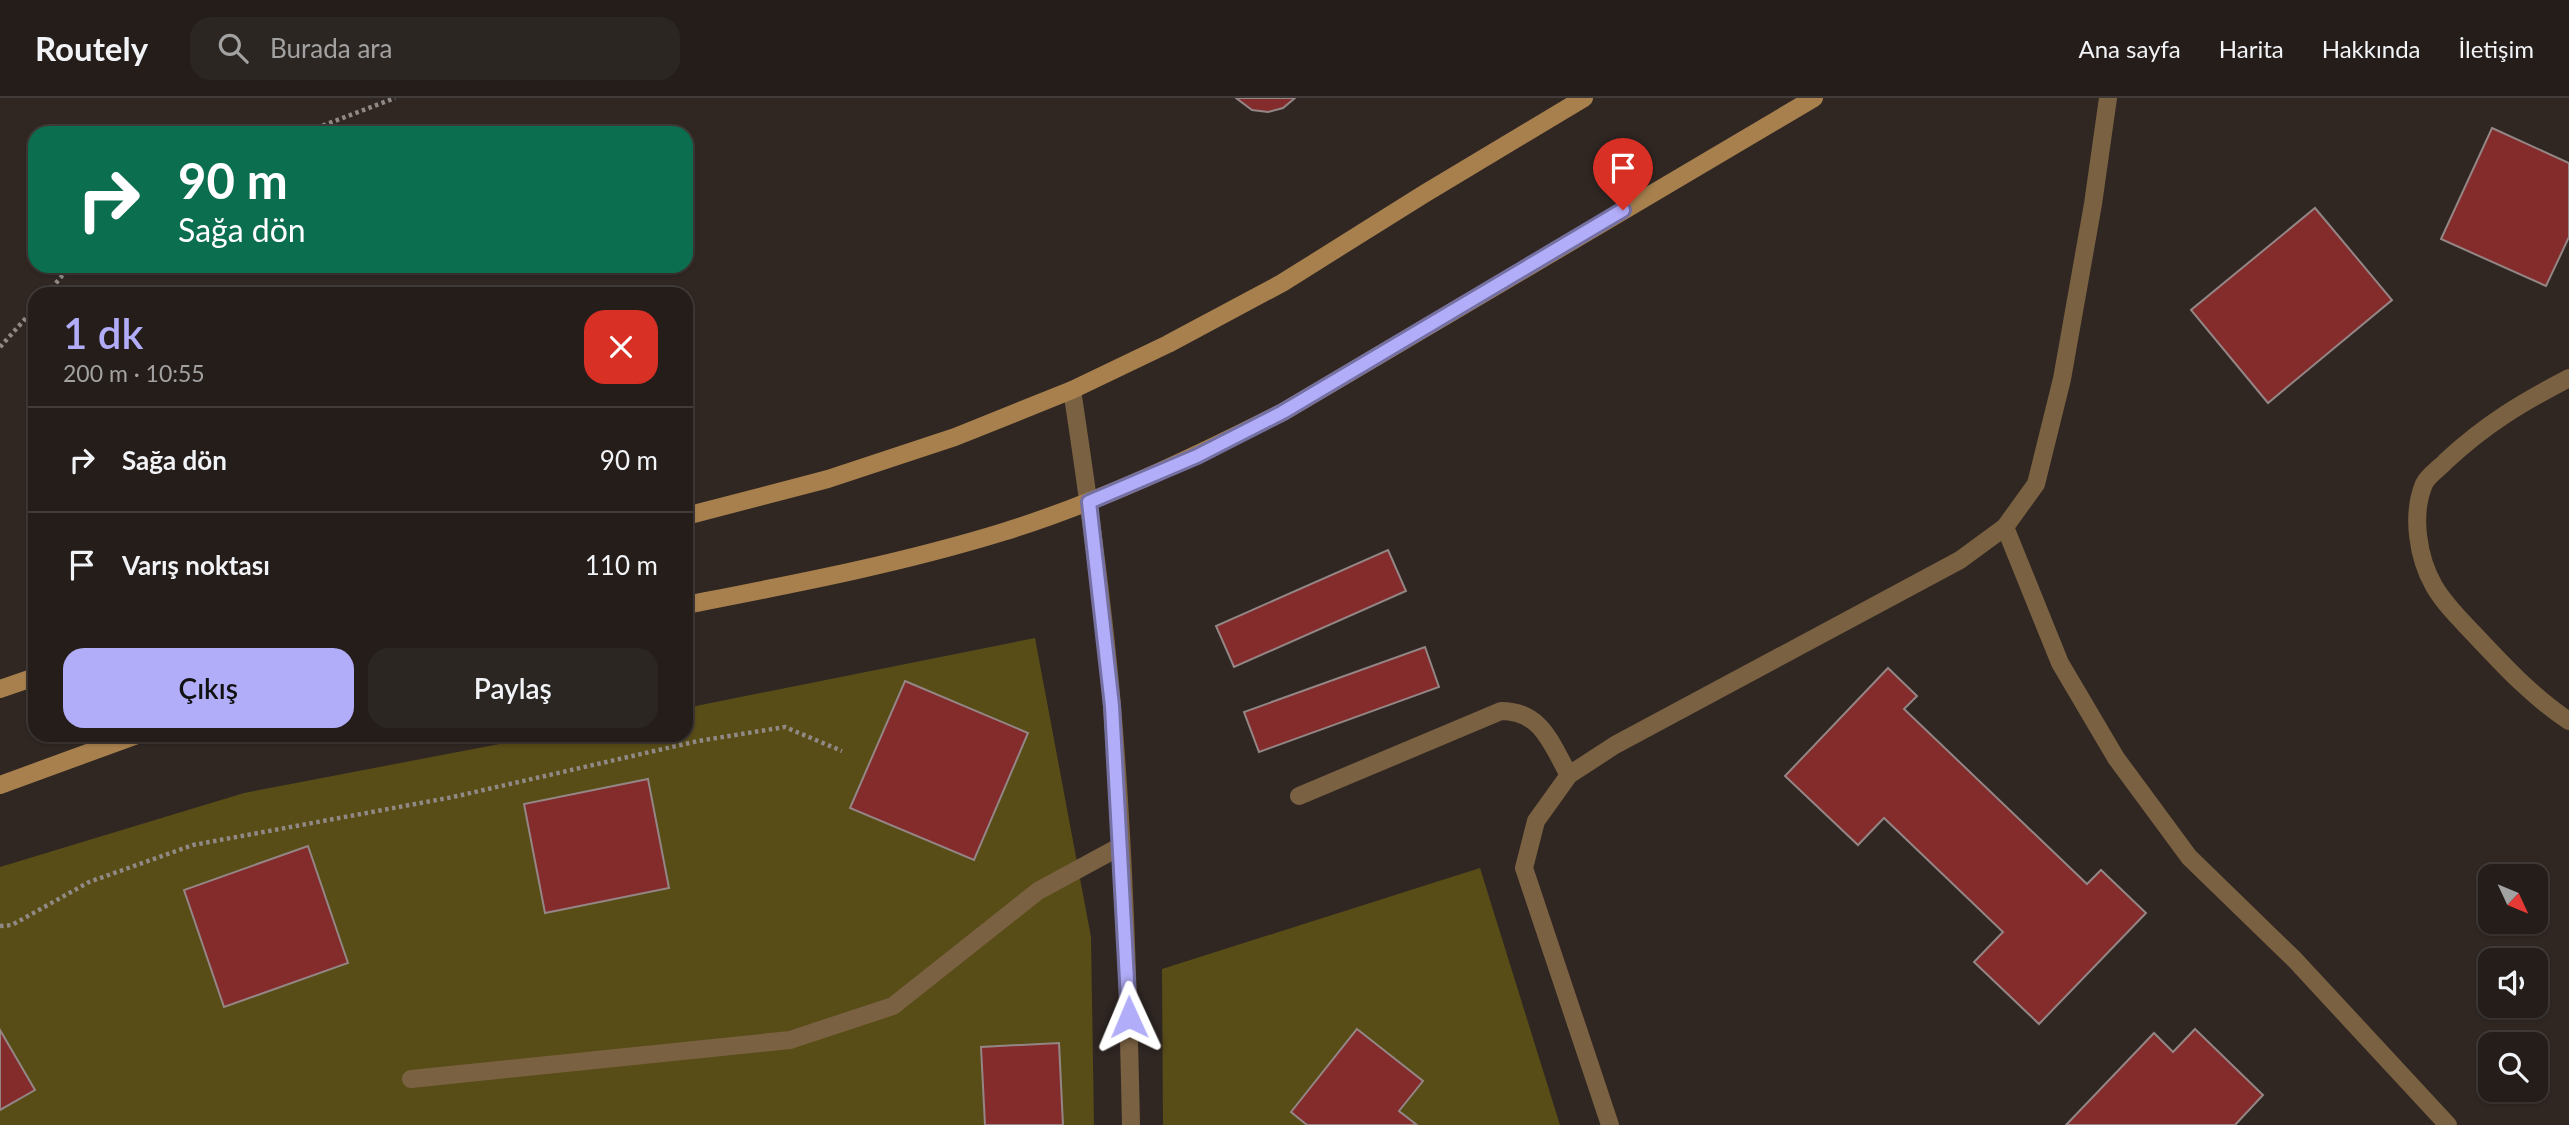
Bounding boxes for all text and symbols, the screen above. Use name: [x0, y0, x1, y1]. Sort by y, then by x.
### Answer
search box: [190, 17, 680, 80]
text: Routely: [35, 28, 148, 68]
icon: search: [214, 29, 252, 67]
text: Burada ara: [270, 32, 393, 64]
text: Ana sayfa: [2078, 34, 2181, 63]
text: Harita: [2219, 34, 2284, 63]
text: Hakkında: [2322, 34, 2421, 63]
text: İletişim: [2459, 34, 2534, 63]
pin: [1593, 138, 1653, 210]
icon: arrive: [1604, 149, 1642, 187]
text: 90 m: [178, 151, 288, 209]
icon: right: [63, 154, 154, 245]
text: Sağa dön: [178, 210, 306, 249]
text: 1 dk: [63, 308, 143, 358]
button: close: [584, 310, 658, 384]
text: 200 m · 10:55: [63, 359, 205, 387]
icon: right: [63, 441, 101, 479]
text: Sağa dön: [122, 444, 227, 476]
text: 90 m: [600, 444, 658, 476]
icon: arrive: [63, 546, 101, 584]
text: Varış noktası: [122, 549, 270, 581]
text: 110 m: [585, 549, 658, 581]
button: Çıkış: [63, 648, 354, 728]
button: Paylaş: [368, 648, 658, 728]
north arrow: [2478, 864, 2548, 934]
map controls: [2478, 864, 2548, 1102]
button: sound: [2478, 948, 2548, 1018]
position arrow: [1092, 980, 1166, 1054]
button: search: [2478, 1032, 2548, 1102]

